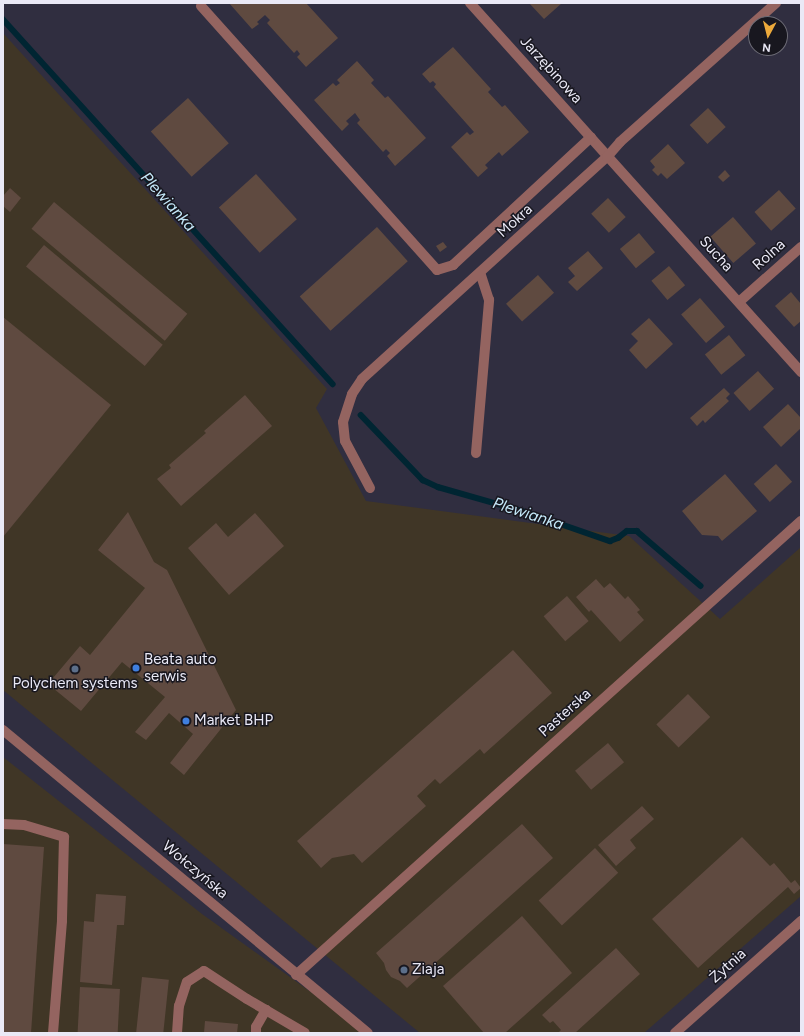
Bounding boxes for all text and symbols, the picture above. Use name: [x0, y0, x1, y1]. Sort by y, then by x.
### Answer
north arrow: [748, 16, 788, 56]
street label: Jarzębinowa: [516, 33, 586, 107]
text: N: [762, 40, 772, 54]
water label: Plewianka: [136, 168, 200, 236]
street label: Mokra: [494, 200, 536, 242]
street label: Sucha: [695, 232, 737, 276]
street label: Rolna: [749, 236, 789, 274]
water label: Plewianka: [490, 494, 566, 534]
place label: Beata auto serwis: [144, 650, 216, 685]
marker: Beata auto serwis: [131, 663, 141, 673]
marker: Polychem systems: [70, 664, 80, 674]
place label: Polychem systems: [13, 675, 137, 693]
street label: Pasterska: [535, 685, 595, 741]
place label: Market BHP: [194, 712, 273, 730]
marker: Market BHP: [181, 716, 191, 726]
street label: Wołczyńska: [158, 837, 232, 903]
street label: Żytnia: [706, 945, 750, 987]
place label: Ziaja: [412, 961, 444, 979]
marker: Ziaja: [399, 965, 409, 975]

